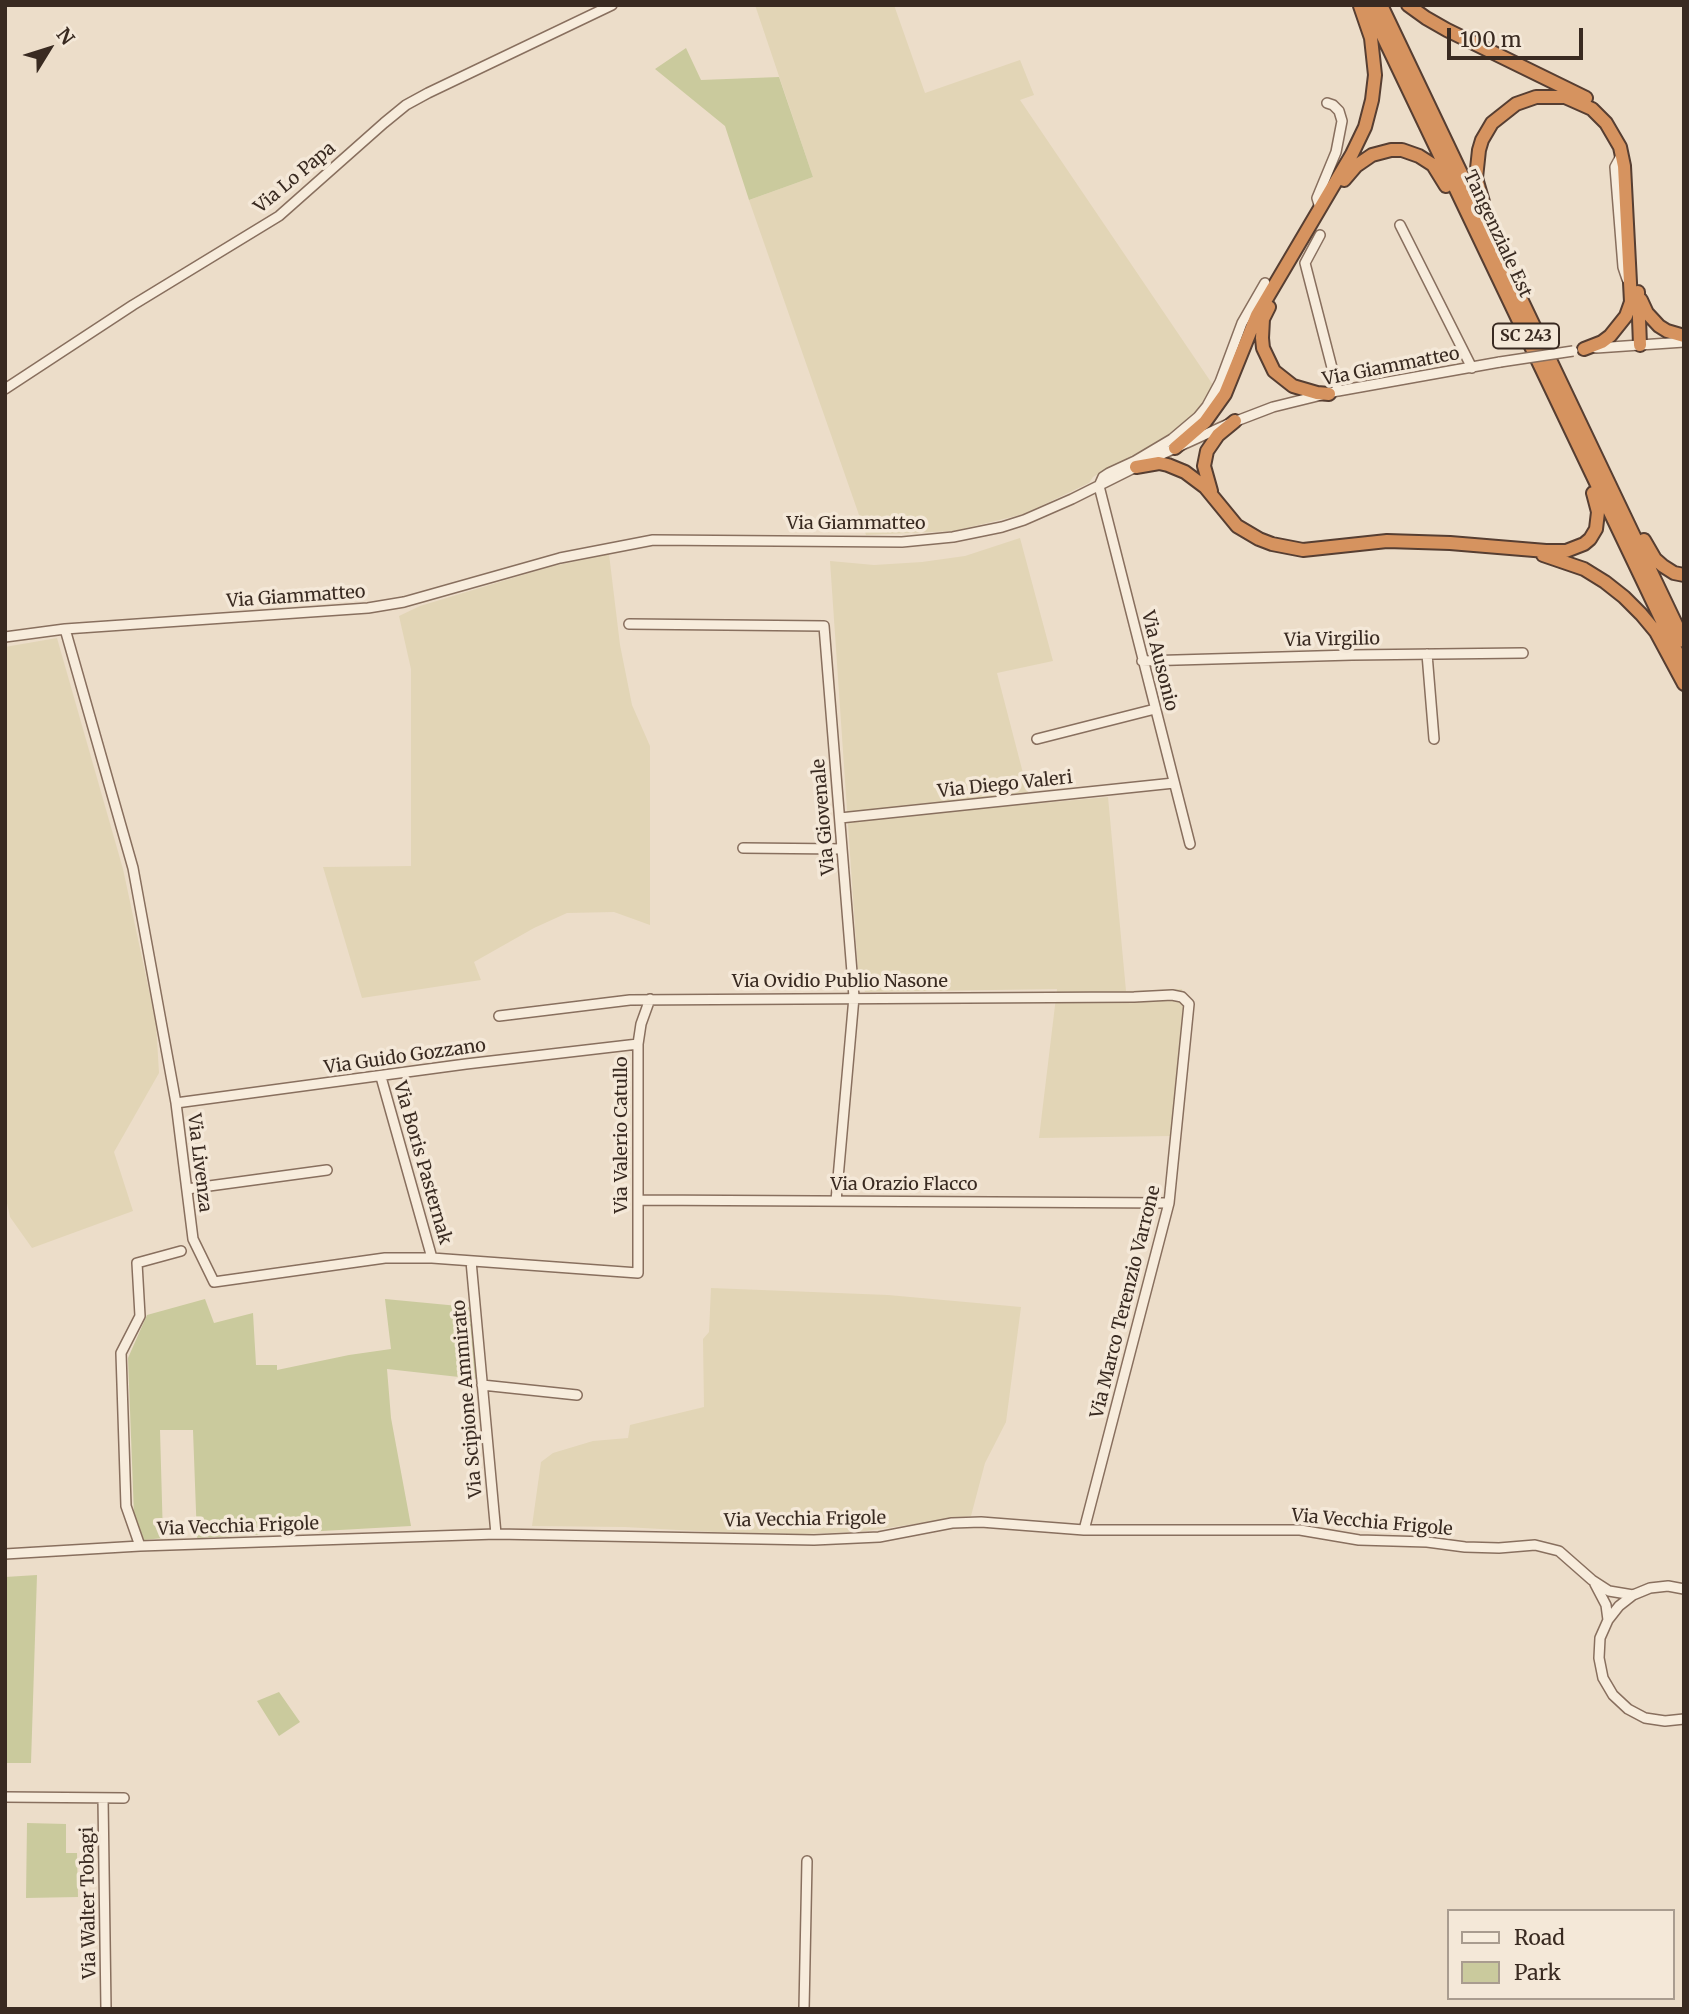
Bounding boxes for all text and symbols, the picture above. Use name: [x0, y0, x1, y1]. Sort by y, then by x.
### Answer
north arrow: [14, 14, 84, 84]
scale bar: [1451, 14, 1588, 58]
text: N: [51, 23, 80, 49]
text: 100 m: [1460, 26, 1522, 53]
street label: Via Lo Papa: [250, 138, 340, 218]
street label: Tangenziale Est: [1458, 167, 1536, 301]
road number: SC 243: [1493, 324, 1559, 348]
street label: Via Giammatteo: [1321, 343, 1461, 391]
street label: Via Giammatteo: [786, 513, 926, 535]
street label: Via Giammatteo: [226, 581, 366, 613]
street label: Via Ausonio: [1136, 609, 1182, 713]
street label: Via Virgilio: [1284, 628, 1380, 652]
street label: Via Giovenale: [808, 758, 840, 876]
street label: Via Diego Valeri: [936, 767, 1074, 803]
street label: Via Ovidio Publio Nasone: [732, 971, 948, 993]
street label: Via Guido Gozzano: [323, 1035, 487, 1079]
street label: Via Valerio Catullo: [611, 1056, 633, 1214]
street label: Via Boris Pasternak: [388, 1079, 456, 1247]
street label: Via Livenza: [182, 1112, 216, 1214]
street label: Via Orazio Flacco: [830, 1174, 978, 1196]
street label: Via Marco Terenzio Varrone: [1087, 1183, 1165, 1421]
street label: Via Scipione Ammirato: [449, 1299, 487, 1499]
street label: Via Vecchia Frigole: [1290, 1505, 1454, 1541]
street label: Via Vecchia Frigole: [724, 1508, 886, 1532]
street label: Via Vecchia Frigole: [157, 1513, 319, 1541]
street label: Via Walter Tobagi: [77, 1827, 101, 1979]
legend: [1448, 1909, 1675, 2000]
text: Road: [1514, 1924, 1565, 1951]
text: Park: [1514, 1959, 1561, 1986]

